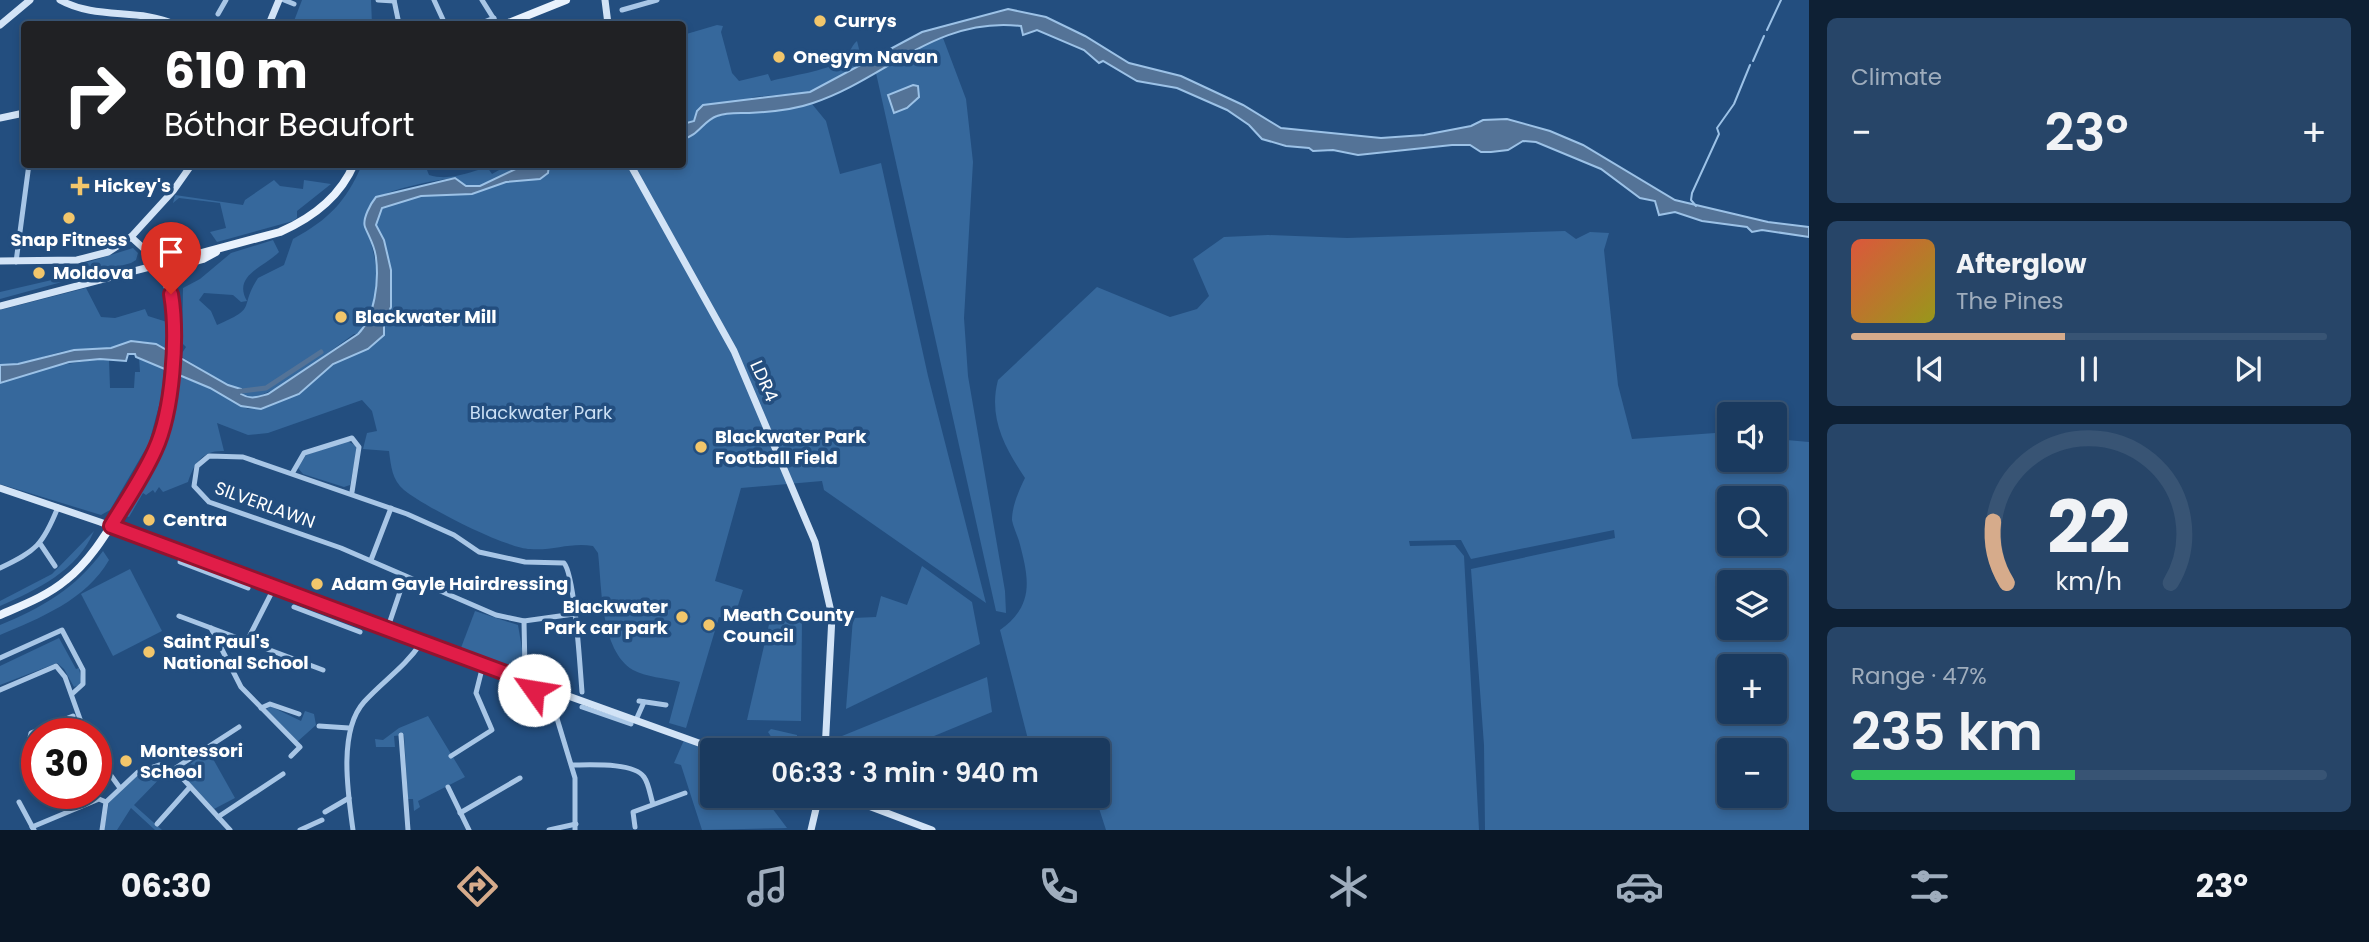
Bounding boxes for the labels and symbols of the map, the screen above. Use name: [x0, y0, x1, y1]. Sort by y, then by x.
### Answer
place label: Currys: [834, 8, 897, 33]
marker: Currys: [812, 13, 828, 29]
place label: Onegym Navan: [793, 44, 938, 69]
marker: Onegym Navan: [771, 49, 787, 65]
place label: Hickey's: [94, 173, 171, 198]
marker: Hickey's: [72, 178, 88, 194]
marker: Snap Fitness: [61, 210, 77, 226]
pin: [141, 222, 201, 294]
place label: Snap Fitness: [10, 227, 128, 252]
place label: Moldova: [53, 260, 133, 285]
marker: Moldova: [31, 265, 47, 281]
place label: Blackwater Mill: [355, 304, 497, 329]
marker: Blackwater Mill: [333, 309, 349, 325]
street label: LDR4: [744, 356, 785, 405]
park label: Blackwater Park: [470, 400, 613, 425]
place label: Blackwater Park Football Field: [715, 424, 867, 470]
marker: Blackwater Park Football Field: [693, 439, 709, 455]
street label: SILVERLAWN: [211, 475, 319, 534]
place label: Centra: [163, 507, 227, 532]
marker: Centra: [141, 512, 157, 528]
place label: Adam Gayle Hairdressing: [331, 571, 568, 596]
marker: Adam Gayle Hairdressing: [309, 576, 325, 592]
place label: Blackwater Park car park: [544, 594, 669, 640]
place label: Meath County Council: [723, 602, 855, 648]
marker: Blackwater Park car park: [674, 609, 690, 625]
marker: Meath County Council: [701, 617, 717, 633]
place label: Saint Paul's National School: [163, 629, 309, 675]
marker: Saint Paul's National School: [141, 644, 157, 660]
position arrow: [497, 653, 571, 727]
speed limit sign: 30: [21, 718, 112, 809]
place label: Montessori School: [140, 738, 243, 784]
marker: Montessori School: [118, 753, 134, 769]

